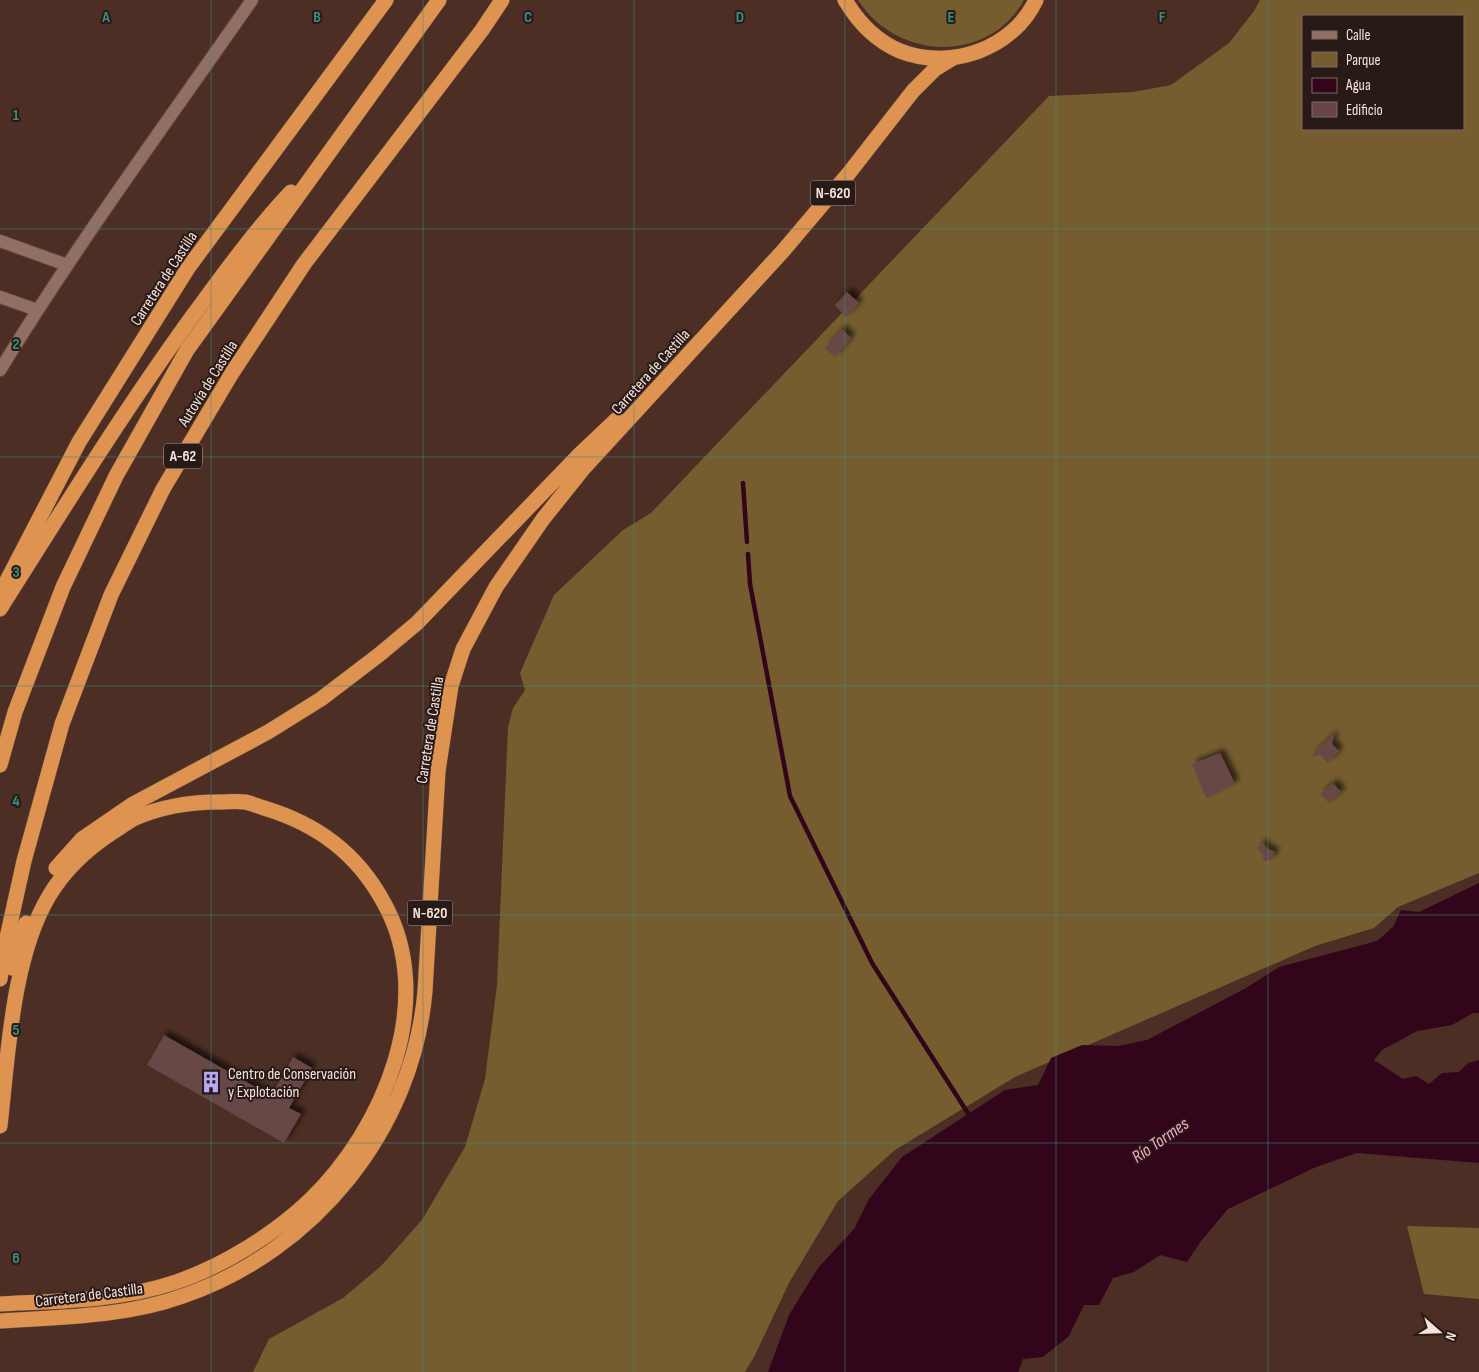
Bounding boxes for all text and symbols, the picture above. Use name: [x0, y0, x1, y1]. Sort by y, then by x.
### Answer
text: A: [101, 8, 110, 27]
text: B: [313, 8, 321, 27]
text: C: [524, 8, 532, 27]
text: D: [736, 8, 744, 27]
text: E: [948, 8, 955, 27]
text: F: [1159, 8, 1166, 27]
legend: [1302, 15, 1464, 130]
text: Calle: [1346, 26, 1370, 45]
text: Parque: [1346, 51, 1381, 70]
text: Agua: [1345, 76, 1371, 95]
text: Edificio: [1346, 101, 1383, 120]
text: 1: [13, 106, 20, 125]
road number: N-620: [810, 180, 856, 206]
street label: Carretera de Castilla: [127, 228, 202, 329]
street label: Carretera de Castilla: [608, 325, 694, 419]
text: 2: [12, 335, 20, 354]
street label: Autovía de Castilla: [174, 337, 242, 431]
road number: A-62: [164, 444, 202, 468]
text: 3: [12, 563, 20, 582]
street label: Carretera de Castilla: [413, 675, 448, 785]
text: 4: [12, 792, 20, 811]
road number: N-620: [408, 900, 452, 926]
text: 5: [12, 1021, 20, 1040]
place label: Centro de Conservación y Explotación: [228, 1065, 356, 1102]
building icon: Centro de Conservación y Explotación: [198, 1069, 224, 1095]
water label: Río Tormes: [1128, 1113, 1193, 1168]
text: 6: [12, 1249, 20, 1268]
street label: Carretera de Castilla: [34, 1279, 144, 1312]
north arrow: [1414, 1307, 1464, 1357]
text: N: [1441, 1330, 1460, 1343]

